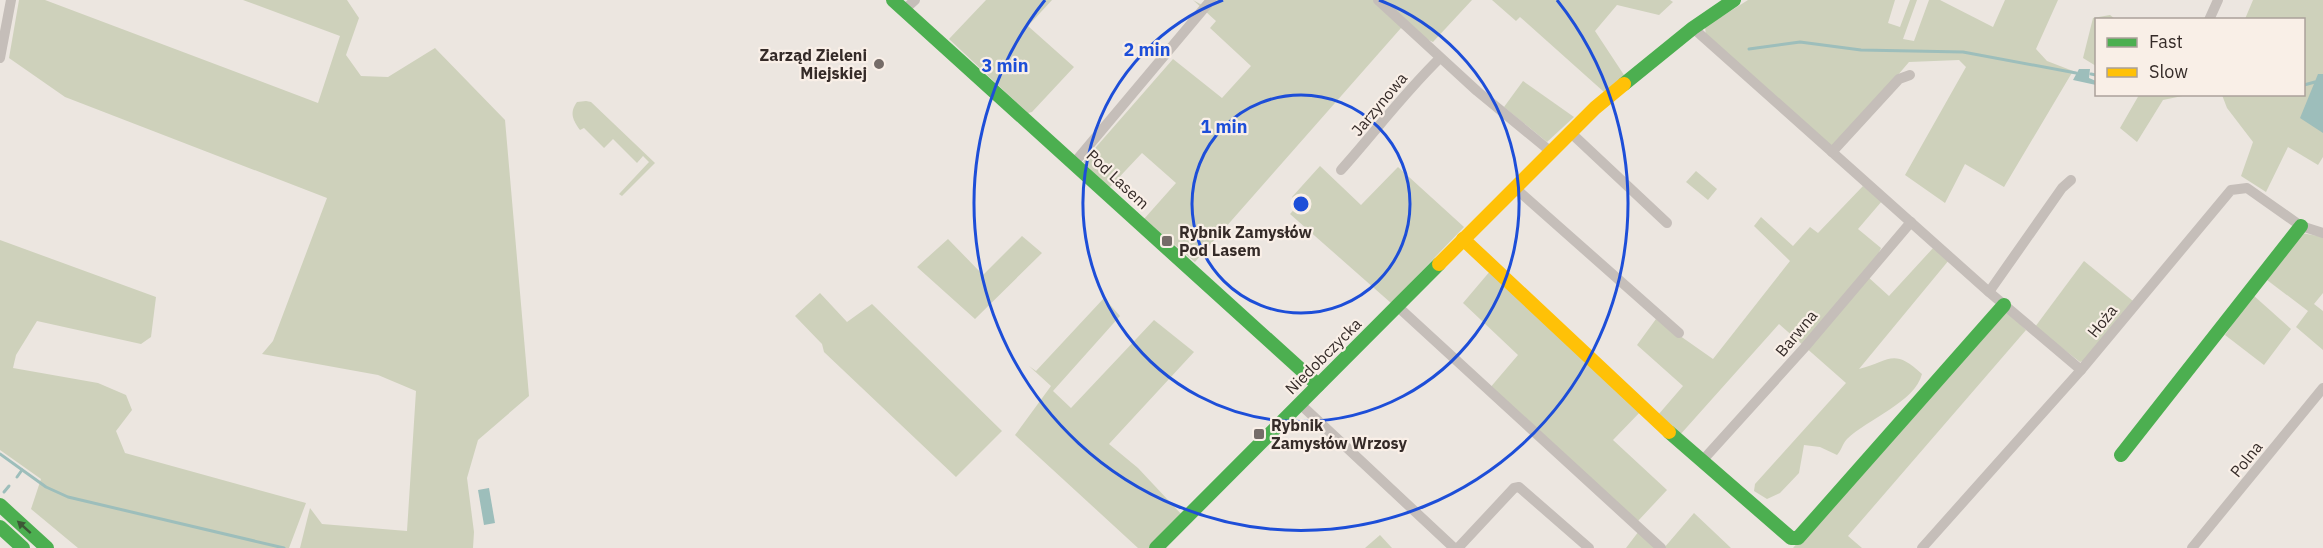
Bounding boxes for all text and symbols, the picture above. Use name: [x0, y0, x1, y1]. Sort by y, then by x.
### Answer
legend: [2095, 18, 2305, 96]
text: Fast: [2149, 30, 2183, 53]
text: 2 min: [1123, 38, 1171, 61]
place label: Zarząd Zieleni Miejskiej: [760, 45, 867, 83]
text: 3 min: [981, 54, 1029, 77]
marker: Zarząd Zieleni Miejskiej: [872, 57, 886, 71]
text: Slow: [2149, 60, 2188, 83]
street label: Jarzynowa: [1347, 68, 1412, 140]
text: 1 min: [1200, 115, 1248, 138]
street label: Pod Lasem: [1082, 145, 1154, 213]
centre of rings: [1291, 194, 1311, 214]
place label: Rybnik Zamysłów Pod Lasem: [1179, 222, 1312, 260]
marker: Rybnik Zamysłów Pod Lasem: [1160, 234, 1174, 248]
street label: Hoża: [2083, 300, 2121, 341]
street label: Barwna: [1771, 305, 1822, 360]
street label: Niedobczycka: [1281, 313, 1366, 398]
place label: Rybnik Zamysłów Wrzosy: [1271, 415, 1407, 453]
marker: Rybnik Zamysłów Wrzosy: [1252, 427, 1266, 441]
street label: Polna: [2226, 437, 2267, 481]
one-way arrow: [17, 520, 31, 534]

